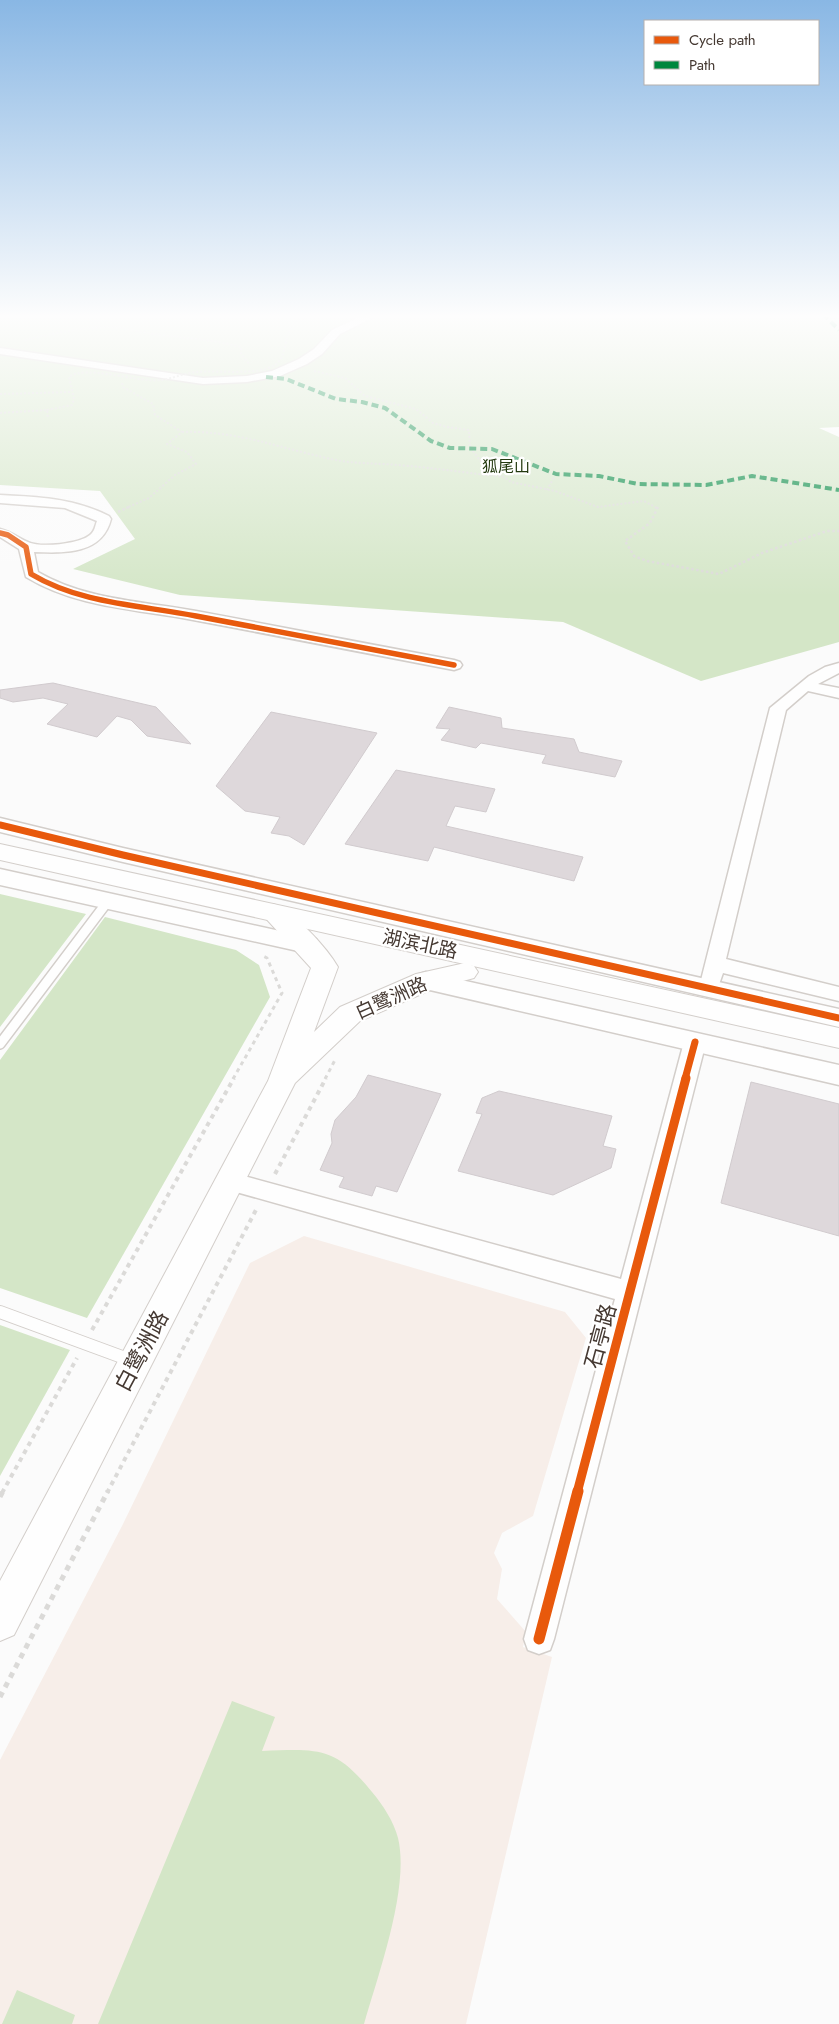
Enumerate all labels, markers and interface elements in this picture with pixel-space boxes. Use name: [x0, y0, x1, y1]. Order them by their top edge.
legend: [644, 20, 819, 85]
text: Cycle path: [689, 29, 756, 51]
text: Path: [689, 54, 715, 76]
park label: 狐尾山: [482, 455, 530, 478]
street label: 湖滨北路: [380, 923, 460, 965]
street label: 白鹭洲路: [351, 970, 431, 1026]
street label: 石亭路: [576, 1300, 624, 1372]
street label: 白鹭洲路: [106, 1305, 176, 1397]

